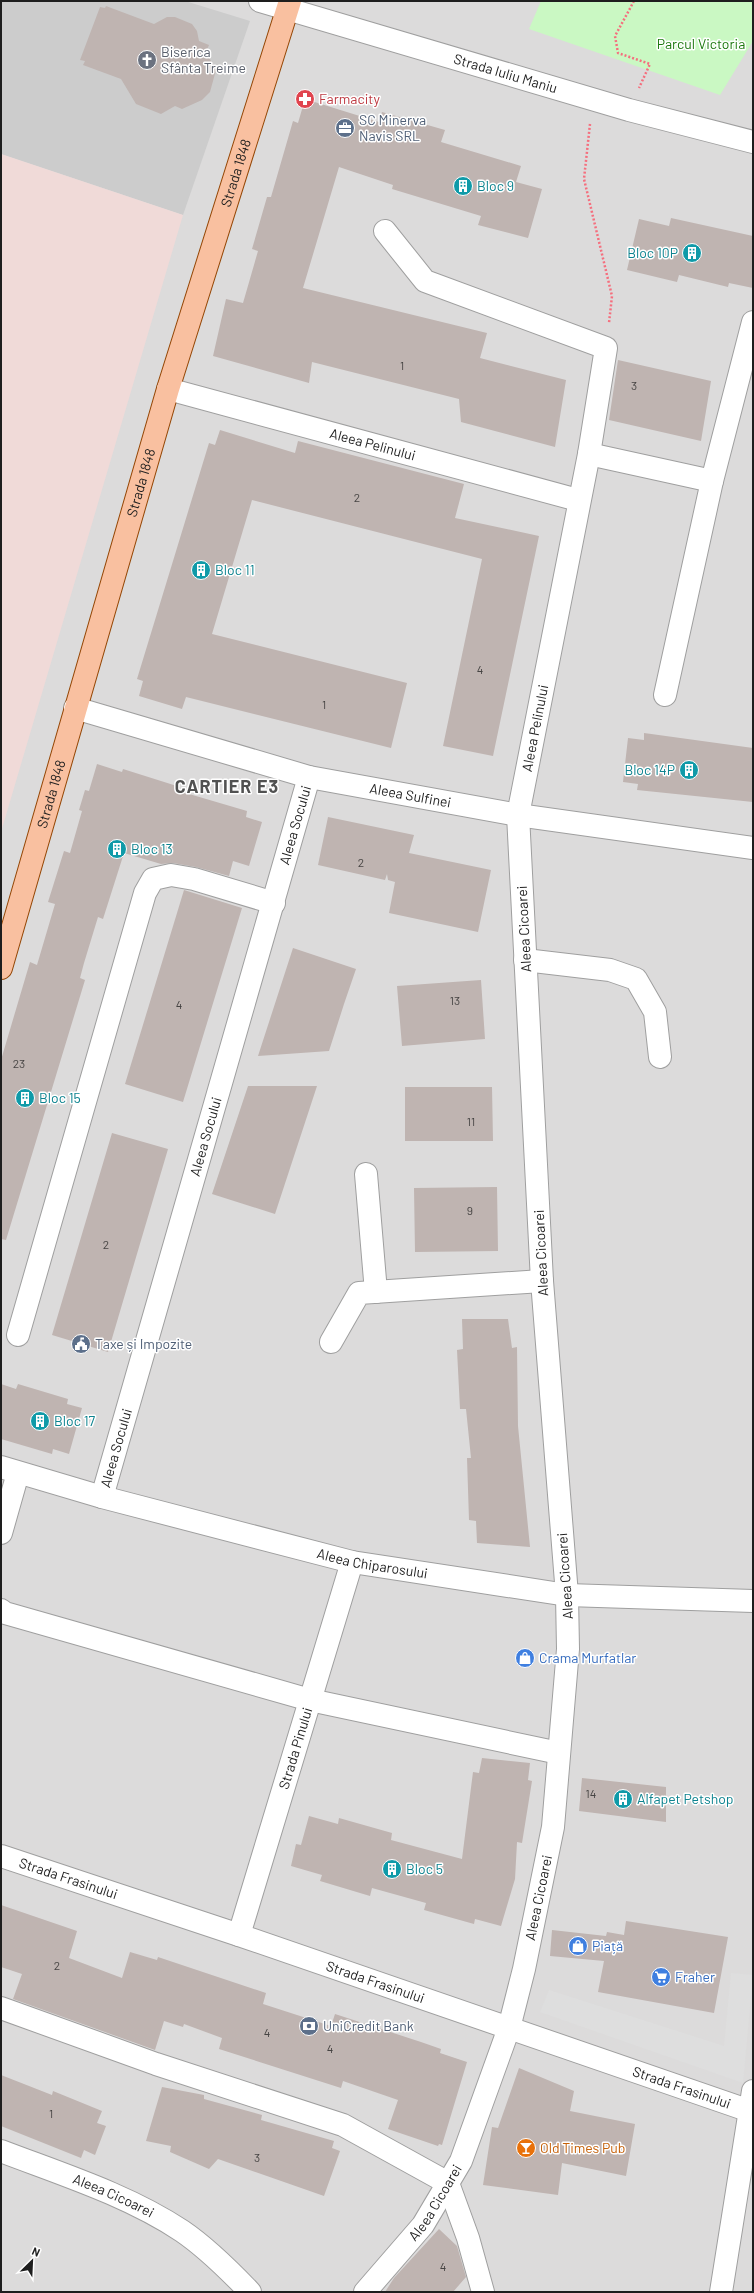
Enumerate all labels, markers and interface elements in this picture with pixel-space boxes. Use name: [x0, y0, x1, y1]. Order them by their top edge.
park label: Parcul Victoria: [657, 35, 745, 52]
place label: Biserica Sfânta Treime: [161, 43, 246, 76]
church icon: Biserica Sfânta Treime: [136, 49, 158, 71]
street label: Strada Iuliu Maniu: [452, 50, 559, 96]
pharmacy icon: Farmacity: [294, 88, 316, 110]
place label: Farmacity: [319, 90, 380, 107]
place label: SC Minerva Navis SRL: [359, 111, 426, 144]
office icon: SC Minerva Navis SRL: [334, 117, 356, 139]
street label: Strada 1848: [217, 137, 254, 209]
building icon: Bloc 9: [452, 175, 474, 197]
place label: Bloc 9: [477, 177, 514, 194]
building icon: Bloc 10P: [681, 242, 703, 264]
place label: Bloc 10P: [627, 244, 678, 261]
house number: 1: [400, 358, 404, 372]
house number: 3: [631, 378, 637, 392]
street label: Aleea Pelinului: [328, 424, 418, 464]
street label: Strada 1848: [123, 446, 158, 519]
house number: 2: [354, 490, 360, 504]
building icon: Bloc 11: [190, 559, 212, 581]
place label: Bloc 11: [215, 561, 255, 578]
house number: 4: [477, 662, 483, 676]
street label: Aleea Pelinului: [518, 683, 551, 773]
house number: 1: [322, 697, 326, 711]
street label: Strada 1848: [33, 758, 69, 830]
building icon: Bloc 14P: [678, 759, 700, 781]
place label: Bloc 14P: [624, 761, 675, 778]
district label: CARTIER E3: [175, 775, 279, 797]
street label: Aleea Sulfinei: [368, 779, 453, 811]
street label: Aleea Socului: [275, 784, 314, 867]
building icon: Bloc 13: [106, 838, 128, 860]
place label: Bloc 13: [131, 840, 173, 857]
house number: 2: [358, 855, 364, 869]
street label: Aleea Cicoarei: [513, 885, 534, 973]
house number: 13: [450, 993, 460, 1007]
house number: 4: [176, 997, 182, 1011]
house number: 23: [13, 1056, 25, 1070]
building icon: Bloc 15: [14, 1087, 36, 1109]
place label: Bloc 15: [39, 1089, 81, 1106]
street label: Aleea Socului: [186, 1095, 225, 1178]
house number: 11: [467, 1114, 475, 1128]
house number: 9: [467, 1203, 473, 1217]
street label: Aleea Cicoarei: [530, 1209, 551, 1297]
house number: 2: [103, 1237, 109, 1251]
public building icon: Taxe și Impozite: [70, 1333, 92, 1355]
place label: Taxe și Impozite: [95, 1335, 192, 1352]
street label: Aleea Socului: [96, 1406, 135, 1489]
building icon: Bloc 17: [29, 1410, 51, 1432]
place label: Bloc 17: [54, 1412, 96, 1429]
street label: Aleea Cicoarei: [553, 1532, 576, 1620]
street label: Aleea Chiparosului: [315, 1544, 429, 1582]
shop icon: Crama Murfatlar: [514, 1647, 536, 1669]
place label: Crama Murfatlar: [539, 1649, 636, 1666]
street label: Strada Pinului: [275, 1705, 315, 1791]
house number: 14: [586, 1786, 596, 1800]
building icon: Alfapet Petshop: [612, 1788, 634, 1810]
place label: Alfapet Petshop: [637, 1790, 734, 1807]
street label: Aleea Cicoarei: [521, 1853, 555, 1942]
street label: Strada Frasinului: [17, 1854, 120, 1902]
building icon: Bloc 5: [381, 1858, 403, 1880]
place label: Bloc 5: [406, 1860, 443, 1877]
shop icon: Piață: [567, 1935, 589, 1957]
place label: Piață: [592, 1937, 623, 1954]
street label: Strada Frasinului: [324, 1957, 427, 2006]
house number: 2: [54, 1958, 60, 1972]
supermarket icon: Fraher: [650, 1966, 672, 1988]
place label: Fraher: [675, 1968, 715, 1985]
bank icon: UniCredit Bank: [298, 2015, 320, 2037]
place label: UniCredit Bank: [323, 2017, 414, 2034]
house number: 4: [264, 2025, 270, 2039]
house number: 4: [327, 2041, 333, 2055]
street label: Strada Frasinului: [630, 2062, 733, 2112]
house number: 1: [49, 2106, 53, 2120]
bar icon: Old Times Pub: [515, 2137, 537, 2159]
place label: Old Times Pub: [540, 2139, 626, 2156]
house number: 3: [254, 2150, 260, 2164]
street label: Aleea Cicoarei: [404, 2161, 465, 2244]
street label: Aleea Cicoarei: [71, 2170, 157, 2221]
north arrow: [12, 2241, 52, 2281]
text: N: [30, 2244, 42, 2259]
house number: 4: [440, 2259, 446, 2273]

